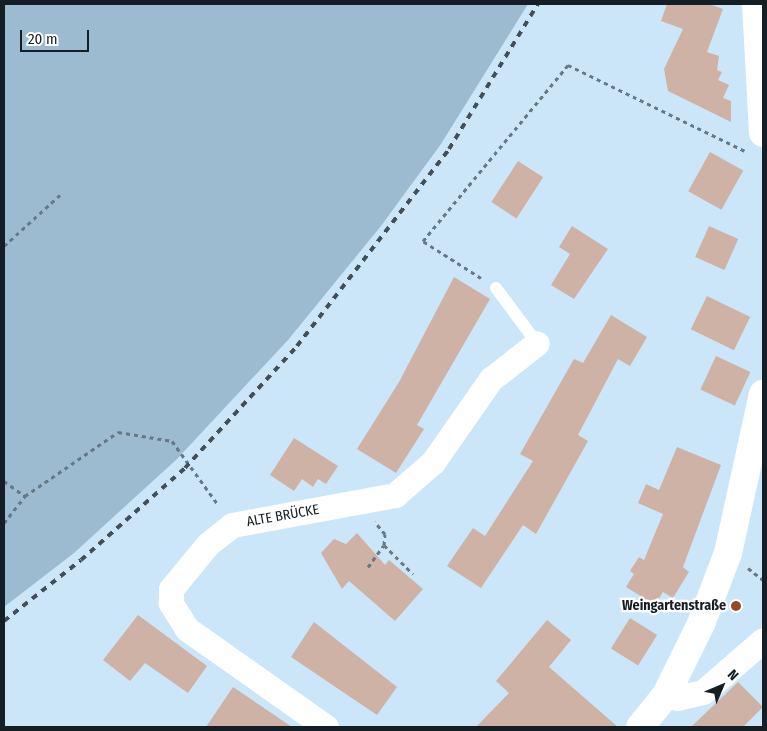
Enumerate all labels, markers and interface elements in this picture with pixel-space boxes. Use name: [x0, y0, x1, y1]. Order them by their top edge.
scale bar: [22, 20, 91, 52]
text: 20 m: [28, 30, 58, 48]
street label: ALTE BRÜCKE: [245, 501, 321, 531]
place label: Weingartenstraße: [622, 598, 726, 614]
marker: Weingartenstraße: [730, 600, 742, 612]
north arrow: [697, 661, 747, 711]
text: N: [724, 666, 742, 684]

